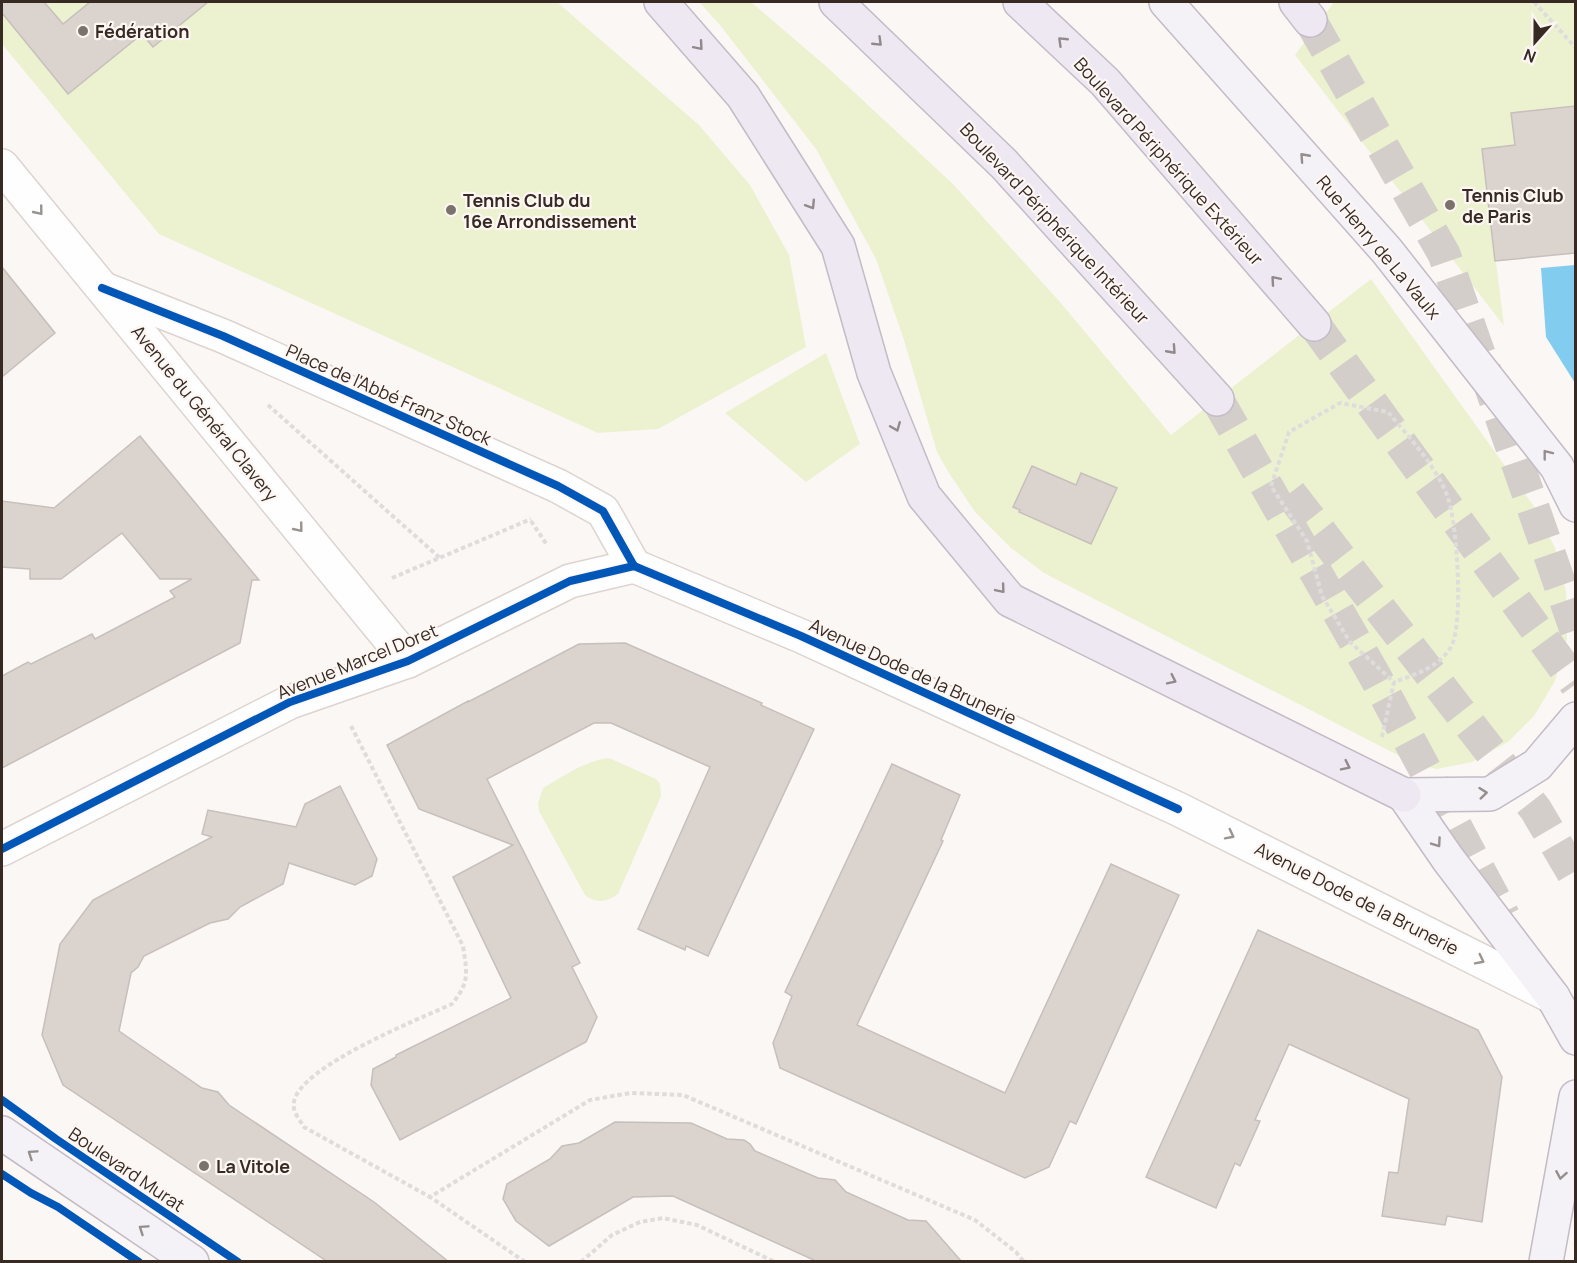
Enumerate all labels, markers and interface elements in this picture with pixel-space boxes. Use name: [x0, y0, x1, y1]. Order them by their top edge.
north arrow: [1505, 12, 1565, 72]
place label: Fédération: [95, 19, 189, 43]
marker: Fédération: [76, 24, 90, 38]
one-way arrow: [872, 35, 882, 46]
one-way arrow: [1058, 37, 1068, 48]
one-way arrow: [692, 39, 703, 50]
text: N: [1520, 44, 1539, 68]
street label: Boulevard Périphérique Extérieur: [1069, 52, 1269, 270]
street label: Boulevard Périphérique Intérieur: [955, 117, 1155, 329]
one-way arrow: [1300, 153, 1311, 164]
street label: Rue Henry de La Vaulx: [1312, 170, 1447, 324]
place label: Tennis Club de Paris: [1462, 183, 1564, 228]
place label: Tennis Club du 16e Arrondissement: [463, 188, 637, 233]
marker: Tennis Club de Paris: [1443, 198, 1457, 212]
one-way arrow: [804, 199, 816, 209]
marker: Tennis Club du 16e Arrondissement: [444, 203, 458, 217]
one-way arrow: [31, 204, 42, 215]
one-way arrow: [1272, 276, 1283, 287]
street label: Avenue du Général Clavery: [126, 320, 284, 506]
street label: Place de l'Abbé Franz Stock: [283, 338, 496, 451]
one-way arrow: [1165, 343, 1176, 354]
one-way arrow: [889, 420, 901, 431]
one-way arrow: [1543, 450, 1554, 461]
one-way arrow: [292, 521, 303, 532]
one-way arrow: [993, 582, 1004, 593]
street label: Avenue Dode de la Brunerie: [806, 612, 1020, 730]
street label: Avenue Marcel Doret: [273, 618, 441, 704]
one-way arrow: [1165, 673, 1176, 684]
one-way arrow: [1340, 759, 1351, 771]
one-way arrow: [1478, 787, 1488, 800]
one-way arrow: [1224, 828, 1235, 840]
street label: Avenue Dode de la Brunerie: [1251, 836, 1463, 960]
one-way arrow: [1430, 837, 1441, 848]
one-way arrow: [1473, 953, 1484, 964]
street label: Boulevard Murat: [64, 1121, 190, 1217]
one-way arrow: [28, 1149, 38, 1161]
place label: La Vitole: [216, 1154, 290, 1178]
marker: La Vitole: [197, 1159, 211, 1173]
one-way arrow: [1555, 1170, 1568, 1180]
one-way arrow: [139, 1225, 150, 1236]

